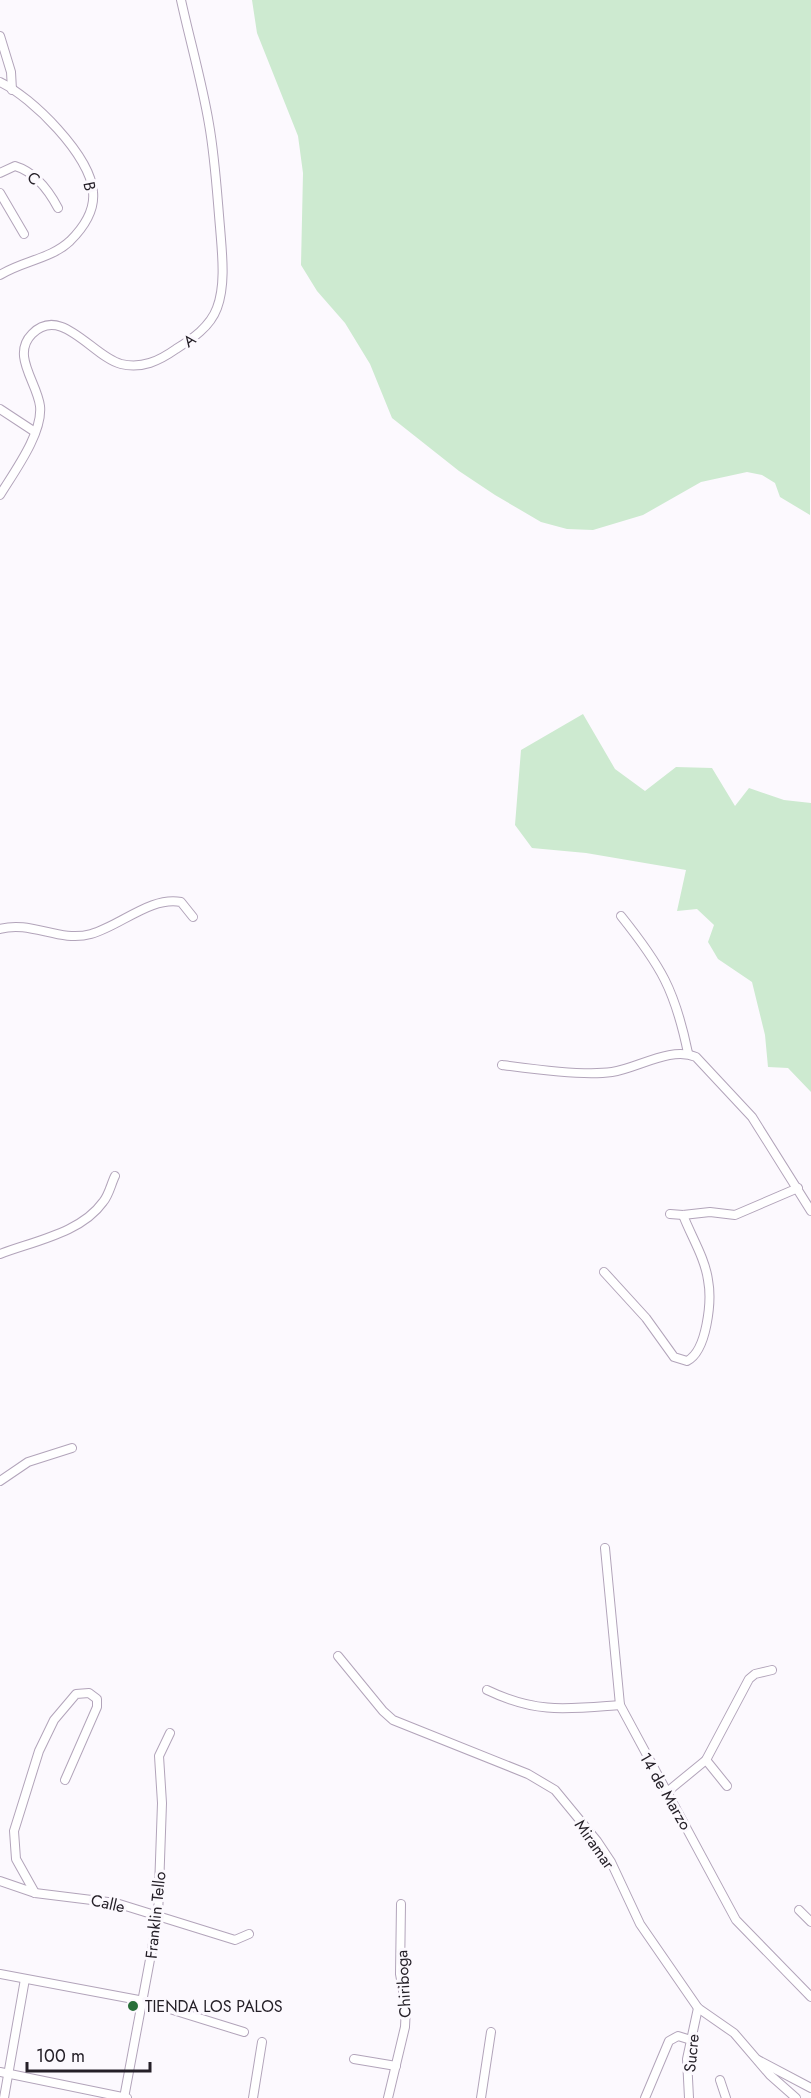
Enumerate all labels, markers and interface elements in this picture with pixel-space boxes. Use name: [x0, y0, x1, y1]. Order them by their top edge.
street label: C: [22, 166, 45, 191]
street label: B: [77, 179, 102, 193]
street label: A: [178, 328, 201, 353]
street label: 14 de Marzo: [634, 1748, 697, 1834]
street label: Miramar: [569, 1815, 620, 1874]
street label: Franklin Tello: [139, 1870, 172, 1960]
street label: Calle: [89, 1888, 127, 1919]
street label: Chiriboga: [390, 1949, 417, 2018]
place label: TIENDA LOS PALOS: [145, 1995, 283, 2018]
marker: TIENDA LOS PALOS: [126, 1999, 140, 2013]
street label: Sucre: [678, 2033, 705, 2073]
scale bar: [27, 2035, 150, 2073]
text: 100 m: [36, 2043, 85, 2069]

